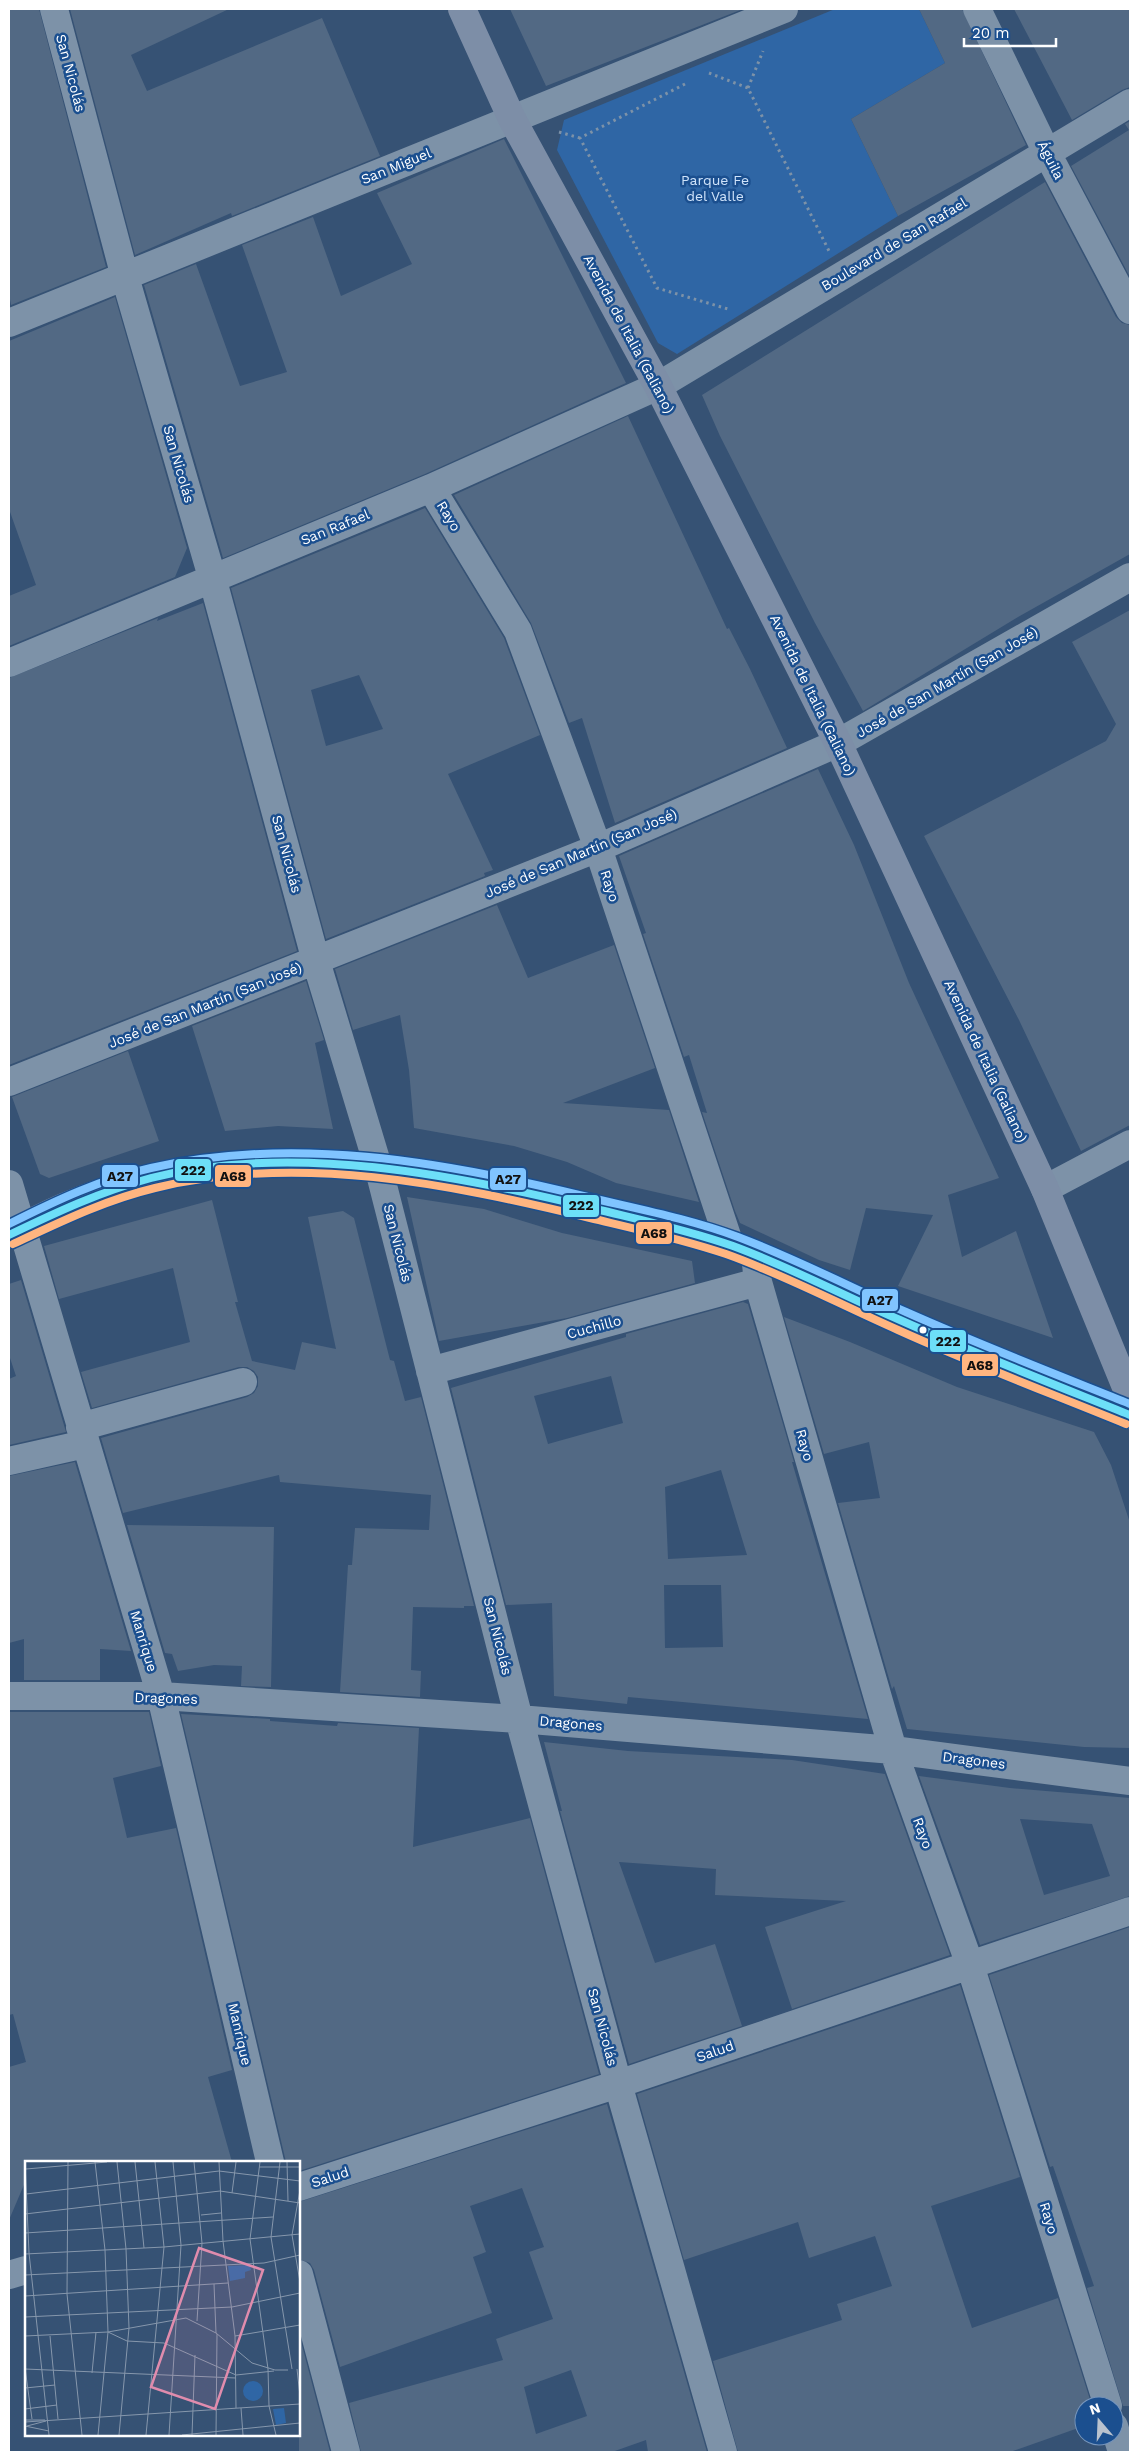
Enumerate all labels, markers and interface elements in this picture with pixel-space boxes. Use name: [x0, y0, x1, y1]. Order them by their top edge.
scale bar: [964, 15, 1056, 47]
text: 20 m: [972, 24, 1010, 42]
street label: San Nicolás: [53, 32, 89, 114]
street label: Águila: [1035, 138, 1068, 182]
street label: San Miguel: [359, 144, 434, 187]
park label: Parque Fe del Valle: [681, 172, 749, 204]
street label: Boulevard de San Rafael: [818, 194, 970, 294]
street label: Avenida de Italia (Galiano): [580, 252, 678, 416]
street label: San Nicolás: [160, 423, 198, 505]
street label: Rayo: [434, 498, 464, 534]
street label: San Rafael: [298, 506, 372, 548]
street label: Avenida de Italia (Galiano): [767, 612, 859, 778]
street label: José de San Martín (San José): [854, 623, 1041, 741]
street label: José de San Martín (San José): [483, 805, 679, 901]
street label: San Nicolás: [269, 813, 305, 895]
street label: Rayo: [597, 868, 623, 904]
street label: José de San Martín (San José): [106, 959, 304, 1051]
street label: Avenida de Italia (Galiano): [941, 977, 1031, 1145]
line badge: 222: [174, 1158, 212, 1182]
text: 222: [180, 1162, 206, 1178]
line badge: A27: [101, 1164, 139, 1188]
line badge: A68: [214, 1164, 252, 1188]
line badge: A27: [489, 1167, 527, 1191]
text: A27: [107, 1168, 134, 1184]
text: A68: [220, 1168, 247, 1184]
text: A27: [495, 1171, 522, 1187]
line badge: 222: [562, 1194, 600, 1218]
text: 222: [568, 1197, 594, 1213]
street label: San Nicolás: [381, 1202, 415, 1284]
line badge: A68: [635, 1221, 673, 1245]
text: A68: [641, 1225, 668, 1241]
line badge: A27: [861, 1288, 899, 1312]
text: A27: [867, 1292, 894, 1308]
street label: Cuchillo: [565, 1312, 623, 1342]
unlabelled marker: [918, 1325, 928, 1335]
line badge: 222: [929, 1329, 967, 1353]
text: 222: [935, 1333, 961, 1349]
line badge: A68: [961, 1353, 999, 1377]
text: A68: [967, 1357, 994, 1373]
street label: Rayo: [793, 1427, 817, 1463]
street label: San Nicolás: [481, 1595, 515, 1677]
street label: Manrique: [127, 1608, 161, 1674]
street label: Dragones: [134, 1689, 198, 1707]
street label: Dragones: [539, 1712, 603, 1734]
street label: Dragones: [942, 1748, 1006, 1772]
street label: Rayo: [910, 1815, 936, 1851]
street label: San Nicolás: [585, 1986, 621, 2068]
street label: Manrique: [225, 2001, 255, 2067]
street label: Salud: [694, 2037, 736, 2065]
inset map: [25, 2161, 300, 2436]
street label: Salud: [309, 2163, 351, 2191]
street label: Rayo: [1037, 2200, 1061, 2236]
north arrow: [1074, 2396, 1124, 2446]
text: N: [1087, 2399, 1102, 2418]

